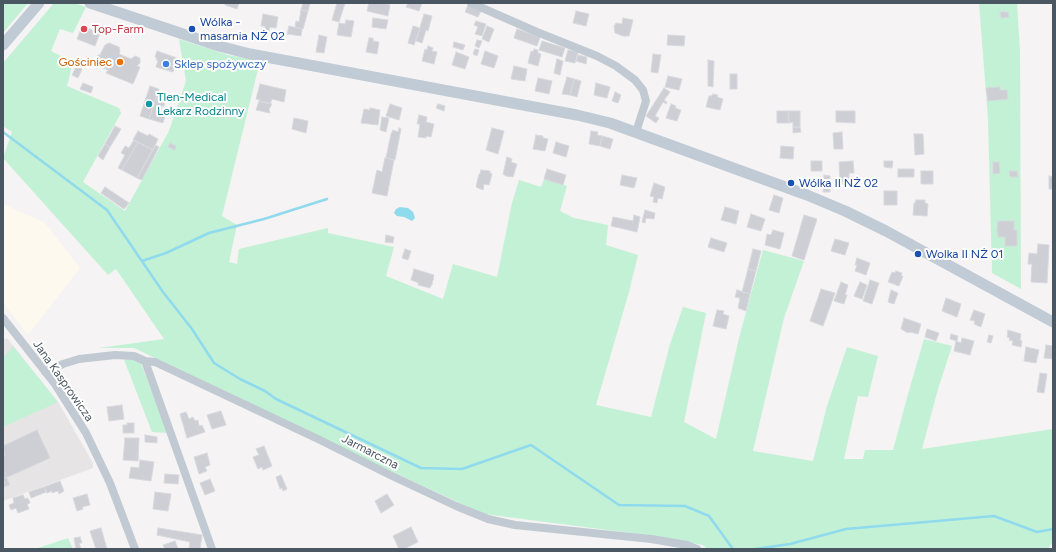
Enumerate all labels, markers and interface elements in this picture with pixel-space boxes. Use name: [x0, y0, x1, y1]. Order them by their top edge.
place label: Wólka - masarnia NŻ 02: [200, 15, 285, 43]
place label: Top-Farm: [92, 22, 144, 36]
marker: Top-Farm: [79, 24, 89, 34]
marker: Wólka - masarnia NŻ 02: [187, 24, 197, 34]
place label: Gościniec: [58, 55, 112, 69]
marker: Gościniec: [115, 57, 125, 67]
place label: Sklep spożywczy: [174, 57, 266, 71]
marker: Sklep spożywczy: [161, 59, 171, 69]
place label: Tlen-Medical Lekarz Rodzinny: [157, 90, 244, 118]
marker: Tlen-Medical Lekarz Rodzinny: [144, 99, 154, 109]
place label: Wólka II NŻ 02: [799, 176, 878, 190]
marker: Wólka II NŻ 02: [786, 178, 796, 188]
place label: Wolka II NŻ 01: [926, 247, 1003, 261]
marker: Wolka II NŻ 01: [913, 249, 923, 259]
street label: Jana Kasprowicza: [30, 338, 96, 424]
street label: Jarmarczna: [339, 432, 401, 472]

